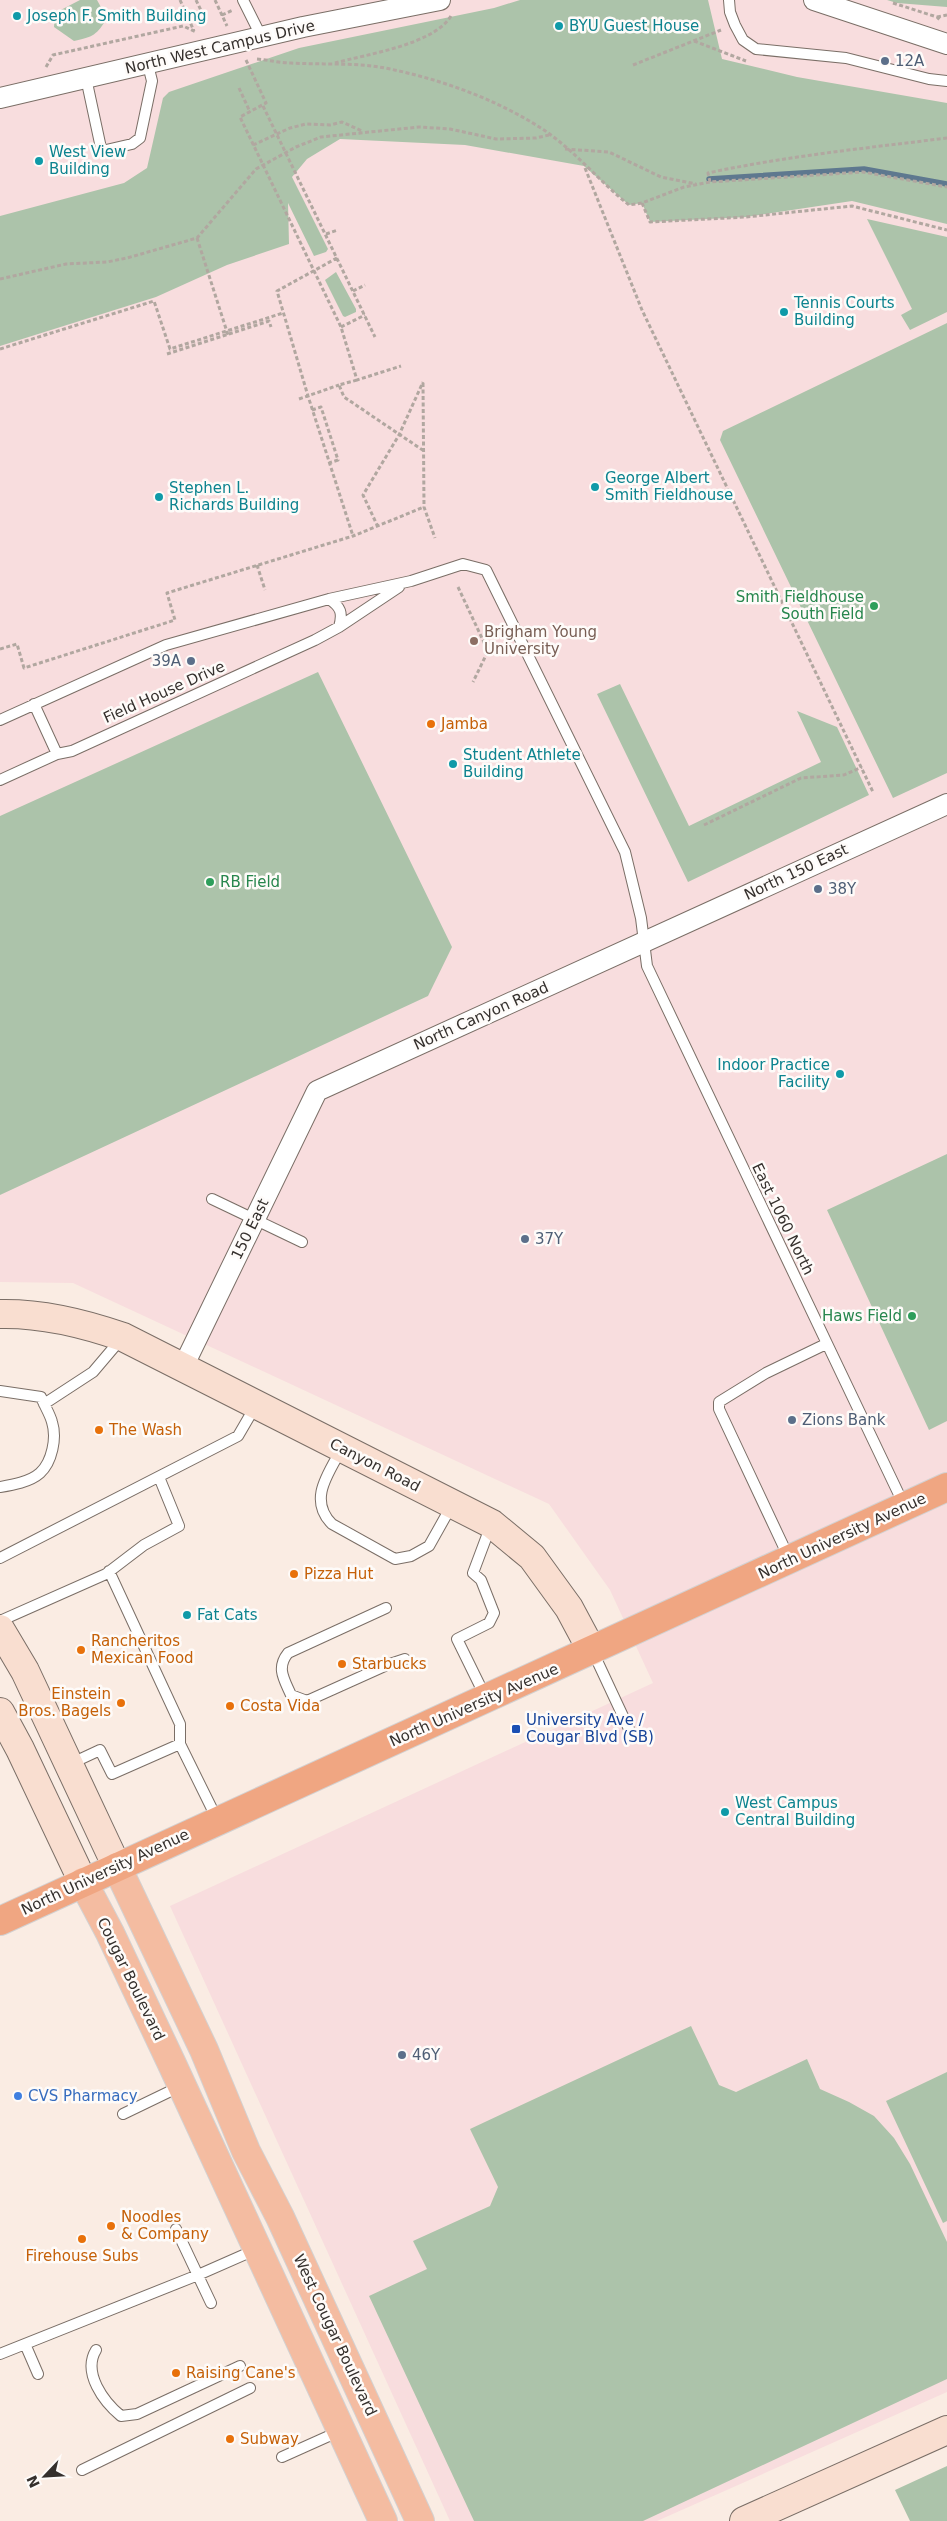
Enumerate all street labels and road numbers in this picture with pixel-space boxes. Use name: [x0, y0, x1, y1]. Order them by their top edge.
street label: North West Campus Drive: [123, 16, 317, 78]
street label: Field House Drive: [100, 657, 228, 727]
street label: North 150 East: [741, 840, 851, 904]
street label: North Canyon Road: [411, 978, 551, 1054]
street label: East 1060 North: [748, 1160, 818, 1278]
street label: 150 East: [227, 1195, 273, 1263]
street label: Canyon Road: [327, 1434, 423, 1496]
street label: North University Avenue: [755, 1489, 929, 1583]
street label: North University Avenue: [387, 1660, 561, 1750]
street label: North University Avenue: [18, 1825, 192, 1919]
street label: Cougar Boulevard: [93, 1915, 169, 2043]
street label: West Cougar Boulevard: [290, 2251, 380, 2419]

